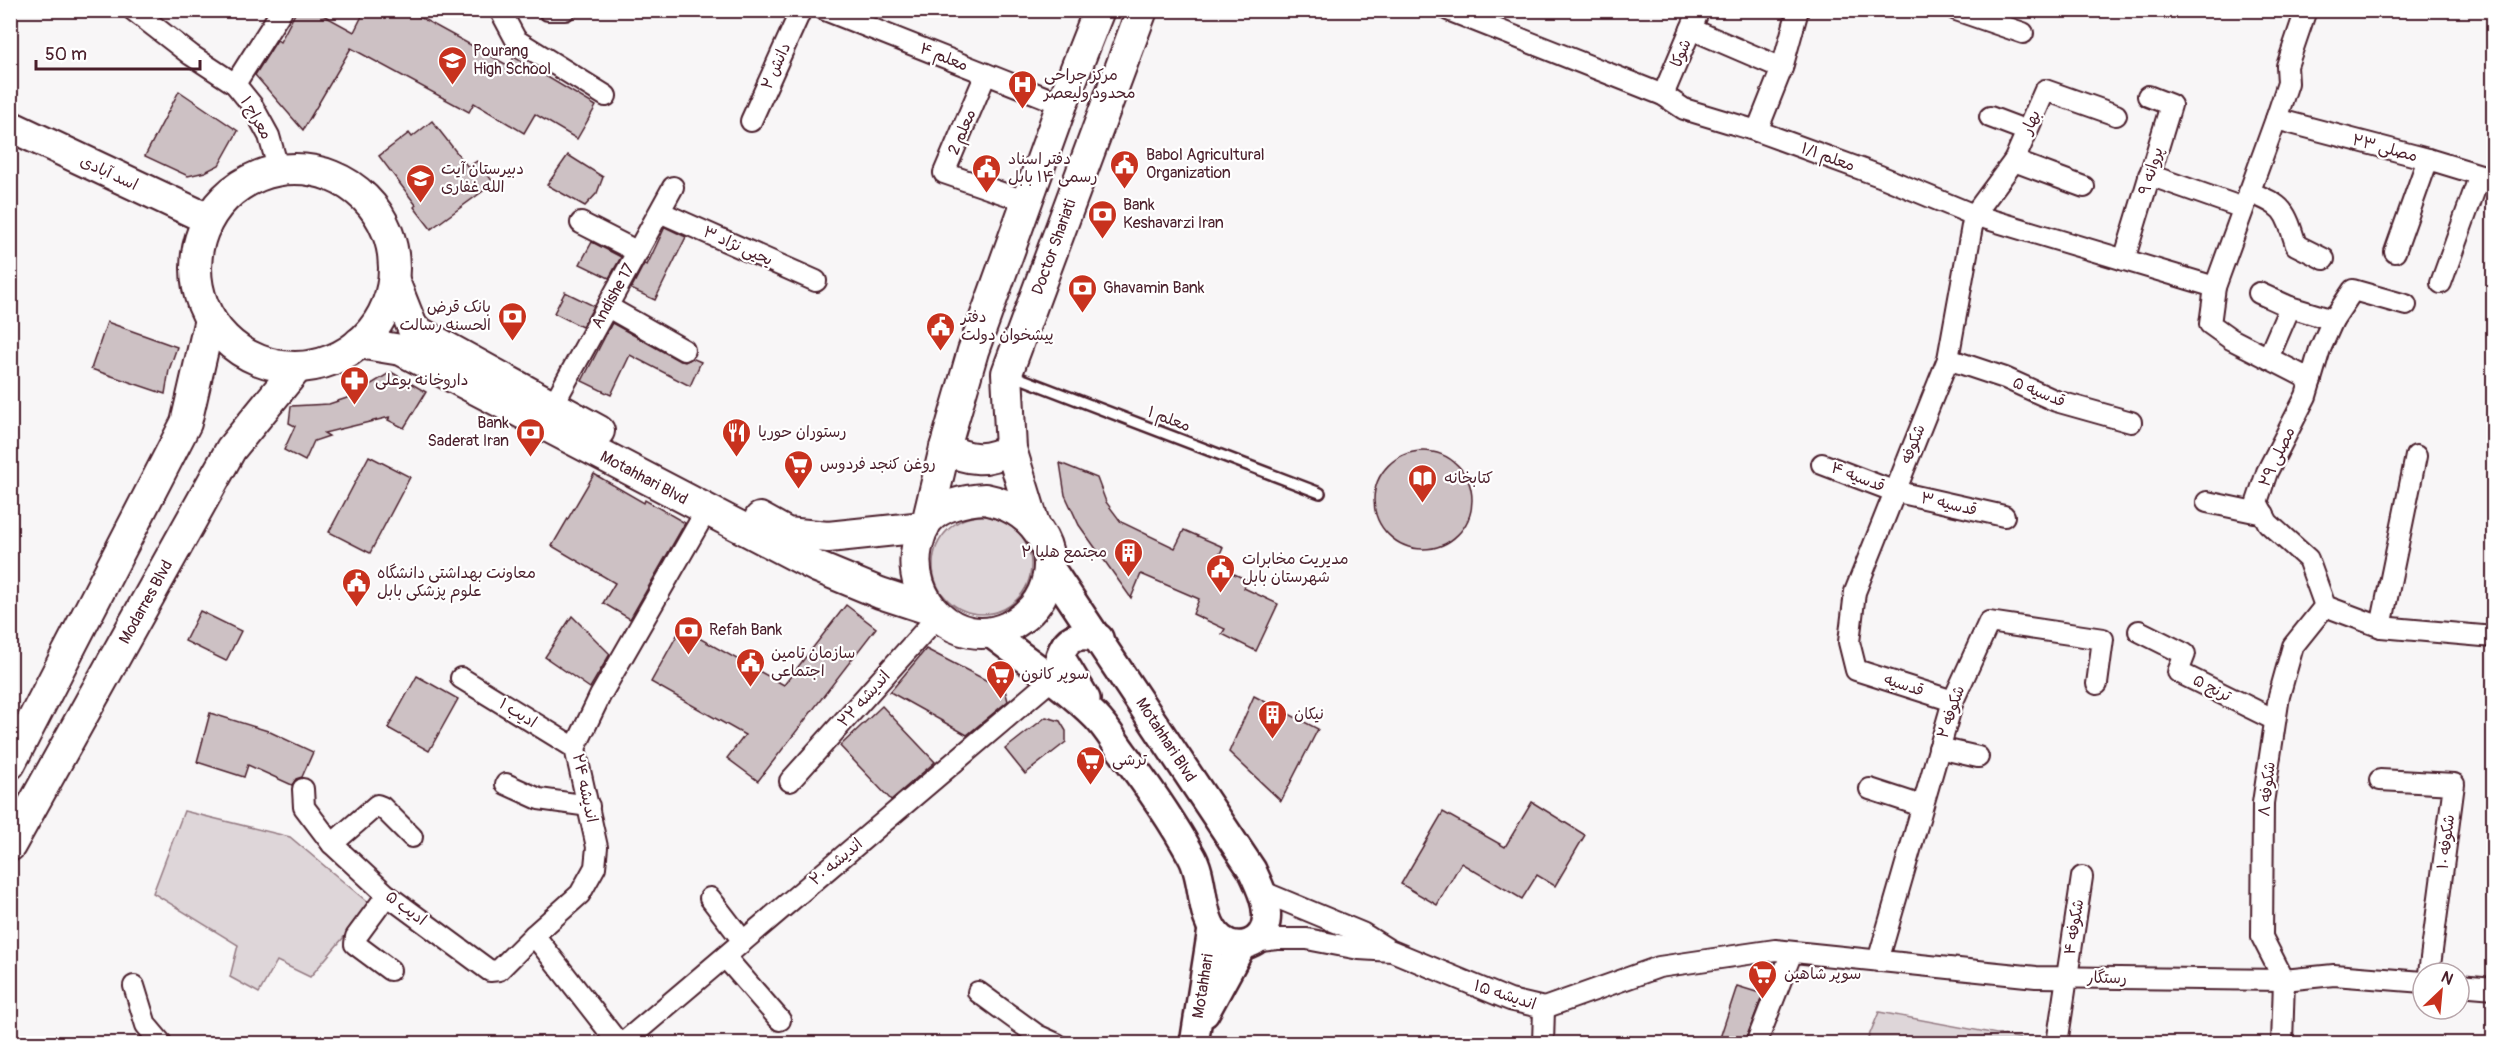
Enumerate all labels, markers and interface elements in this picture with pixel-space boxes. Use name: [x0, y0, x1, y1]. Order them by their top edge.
scale bar: [36, 33, 200, 71]
street label: شوکا: [1666, 36, 1696, 70]
street label: معلم ۴: [916, 38, 971, 78]
street label: دانش ۲: [757, 40, 795, 92]
place label: Pourang High School: [473, 41, 551, 79]
text: 50 m: [45, 43, 87, 66]
school or university icon: Pourang High School: [436, 44, 468, 86]
place label: مرکز جراحی محدود ولیعصر: [1042, 65, 1135, 103]
hospital icon: مرکز جراحی محدود ولیعصر: [1007, 68, 1039, 110]
street label: معراج ۱: [236, 93, 276, 143]
street label: معلم 2: [944, 106, 982, 159]
street label: بهار: [2016, 107, 2045, 139]
street label: مصلی ۲۳: [2350, 130, 2420, 166]
street label: معلم ۱/۱: [1798, 138, 1858, 178]
place label: Babol Agricultural Organization: [1146, 145, 1265, 183]
street label: پروانه ۹: [2134, 145, 2168, 197]
public building icon: Babol Agricultural Organization: [1109, 148, 1141, 190]
place label: دفتر اسناد رسمی ۱۴ بابل: [1008, 149, 1098, 187]
street label: اسد آبادی: [77, 151, 141, 195]
public building icon: دفتر اسناد رسمی ۱۴ بابل: [971, 152, 1003, 194]
place label: دبیرستان آیت الله غفاری: [441, 159, 524, 197]
school or university icon: دبیرستان آیت الله غفاری: [404, 162, 436, 204]
place label: Bank Keshavarzi Iran: [1123, 195, 1224, 233]
street label: Doctor Shariati: [1027, 196, 1081, 297]
bank icon: Bank Keshavarzi Iran: [1086, 198, 1118, 240]
street label: یحیی نژاد ۳: [700, 222, 776, 270]
street label: Andishe 17: [587, 260, 639, 332]
bank icon: Ghavamin Bank: [1066, 272, 1098, 314]
place label: Ghavamin Bank: [1103, 278, 1205, 298]
place label: بانک قرض الحسنه رسالت: [399, 297, 491, 335]
bank icon: بانک قرض الحسنه رسالت: [496, 300, 528, 342]
place label: دفتر پیشخوان دولت: [959, 307, 1054, 345]
public building icon: دفتر پیشخوان دولت: [924, 310, 956, 352]
pharmacy icon: داروخانه بوعلی: [338, 364, 370, 406]
place label: داروخانه بوعلی: [375, 370, 468, 390]
street label: قدسیه ۵: [2010, 372, 2068, 412]
street label: معلم ۱: [1144, 402, 1193, 438]
place label: Bank Saderat Iran: [428, 413, 509, 451]
bank icon: Bank Saderat Iran: [514, 416, 546, 458]
restaurant icon: رستوران حوریا: [721, 416, 753, 458]
street label: شکوفه: [1896, 421, 1930, 467]
place label: رستوران حوریا: [758, 422, 847, 442]
street label: مصلی ۲۹: [2254, 424, 2300, 490]
street label: Motahhari Blvd: [597, 447, 691, 509]
supermarket icon: روغن کنجد فردوس: [783, 448, 815, 490]
place label: روغن کنجد فردوس: [820, 454, 936, 474]
street label: قدسیه ۴: [1828, 458, 1888, 496]
library icon: کتابخانه: [1407, 462, 1439, 504]
place label: کتابخانه: [1444, 468, 1493, 488]
street label: قدسیه ۳: [1919, 488, 1979, 520]
building icon: مجتمع هلیا ۲: [1112, 536, 1144, 578]
place label: مجتمع هلیا ۲: [1021, 542, 1107, 563]
place label: مدیریت مخابرات شهرستان بابل: [1242, 549, 1349, 587]
public building icon: مدیریت مخابرات شهرستان بابل: [1205, 552, 1237, 594]
street label: Modarres Blvd: [115, 557, 177, 647]
place label: معاونت بهداشتی دانشگاه علوم پزشکی بابل: [377, 563, 536, 603]
public building icon: معاونت بهداشتی دانشگاه علوم پزشکی بابل: [340, 566, 372, 608]
bank icon: Refah Bank: [672, 614, 704, 656]
place label: Refah Bank: [709, 620, 782, 640]
place label: سازمان تامین اجتماعی: [771, 643, 855, 681]
public building icon: سازمان تامین اجتماعی: [734, 646, 766, 688]
supermarket icon: سوپر کانون: [984, 658, 1016, 700]
place label: سوپر کانون: [1021, 664, 1089, 684]
street label: اندیشه ۲۲: [833, 667, 895, 731]
street label: قدسیه: [1882, 669, 1926, 701]
street label: ترنج ۵: [2189, 670, 2235, 706]
street label: شکوفه ۲: [1933, 683, 1969, 741]
street label: ادیب ۱: [495, 694, 541, 732]
street label: Motahhari Blvd: [1131, 694, 1201, 786]
building icon: نیکان: [1257, 698, 1289, 740]
place label: نیکان: [1294, 704, 1324, 724]
supermarket icon: ترشی: [1075, 744, 1107, 786]
place label: ترشی: [1112, 750, 1147, 770]
street label: اندیشه ۲۴: [568, 752, 602, 824]
street label: شکوفه ۸: [2254, 760, 2280, 818]
street label: شکوفه ۱۰: [2433, 813, 2459, 871]
street label: اندیشه ۲۰: [805, 834, 867, 890]
street label: ادیب ۵: [382, 886, 430, 930]
street label: شکوفه ۴: [2060, 898, 2088, 956]
street label: Motahhari: [1188, 952, 1218, 1020]
supermarket icon: سوپر شاهین: [1747, 958, 1779, 1000]
north arrow: [2411, 961, 2471, 1021]
place label: سوپر شاهین: [1784, 964, 1861, 984]
text: N: [2438, 967, 2457, 990]
street label: رستگار: [2086, 968, 2127, 988]
street label: اندیشه ۱۵: [1471, 976, 1539, 1014]

